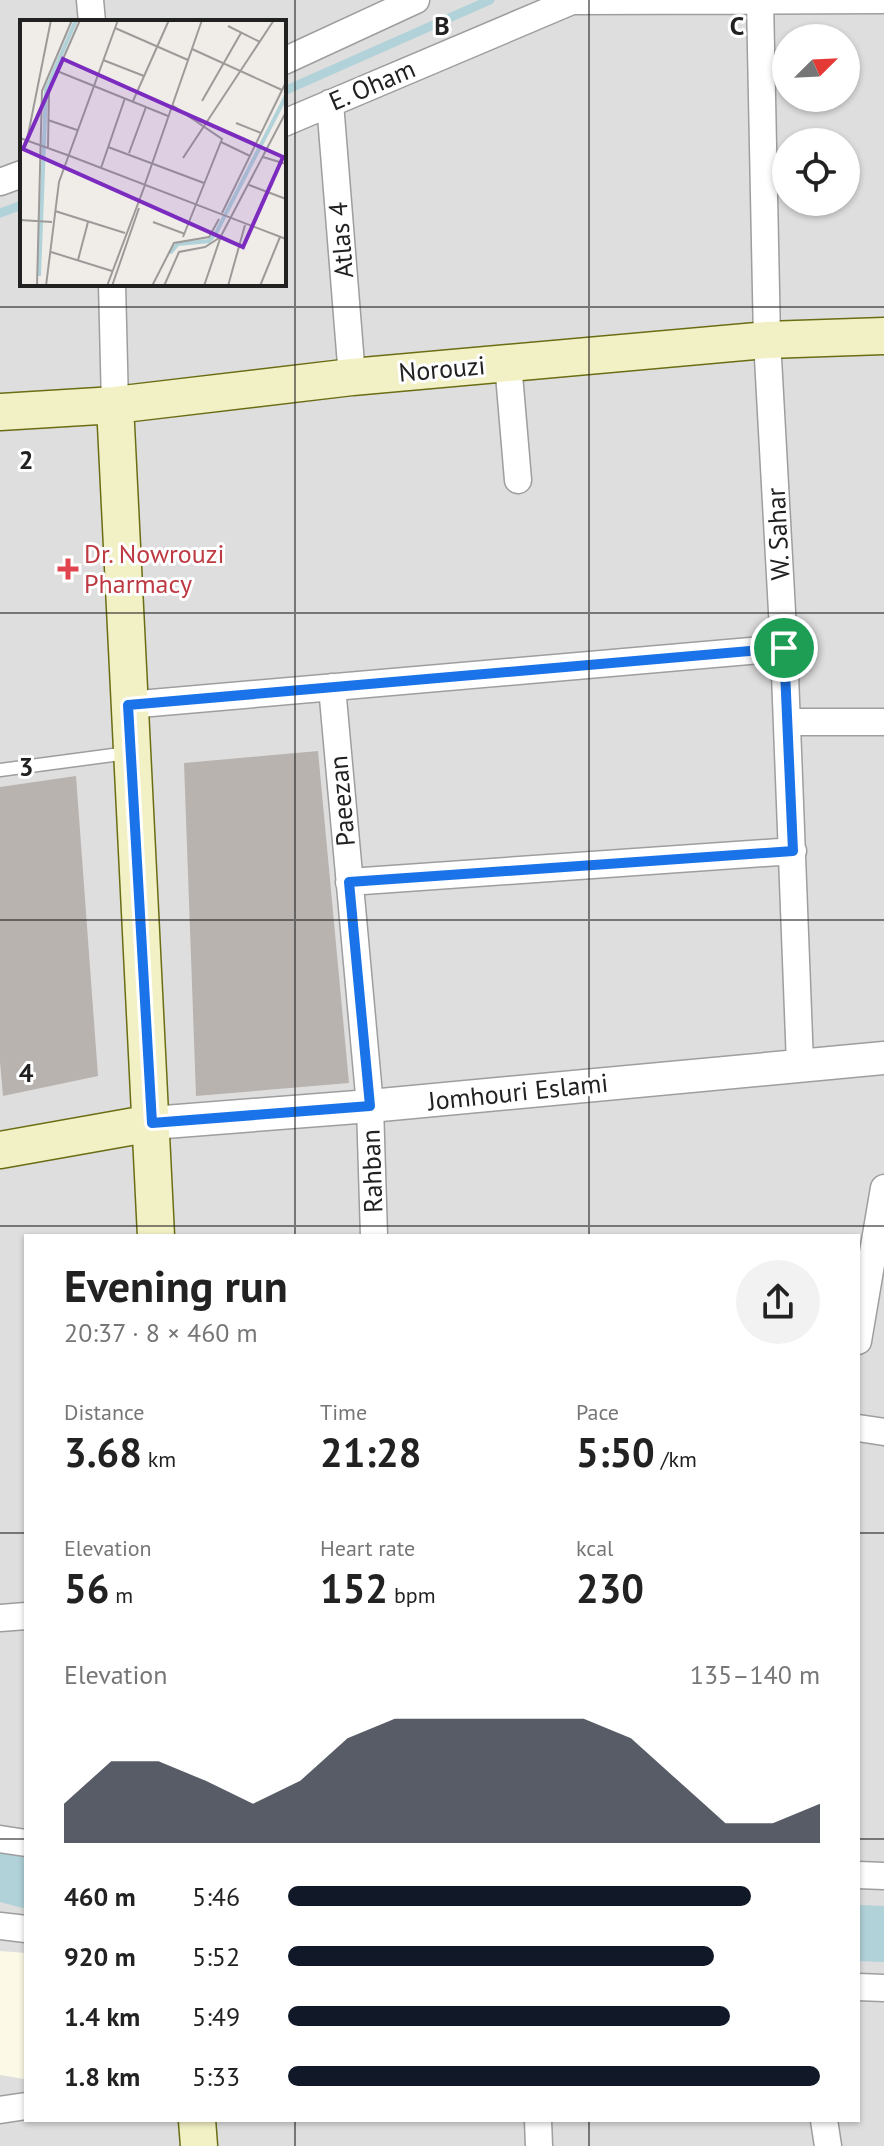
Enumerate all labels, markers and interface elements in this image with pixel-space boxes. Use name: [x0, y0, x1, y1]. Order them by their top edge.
text: B: [434, 9, 450, 42]
text: C: [730, 9, 744, 42]
inset map: [20, 20, 286, 286]
north arrow: [772, 24, 860, 112]
map controls: [772, 24, 860, 216]
street label: E. Oham: [324, 52, 420, 117]
button: locate: [772, 128, 860, 216]
street label: Atlas 4: [321, 201, 360, 279]
street label: Norouzi: [397, 348, 487, 389]
text: 2: [19, 443, 33, 476]
street label: W. Sahar: [759, 487, 796, 581]
place label: Dr. Nowrouzi Pharmacy: [84, 537, 224, 600]
marker: Dr. Nowrouzi Pharmacy: [59, 560, 77, 578]
pin: [750, 614, 818, 682]
icon: arrive: [762, 626, 806, 670]
text: 3: [19, 750, 33, 783]
street label: Paeezan: [321, 754, 362, 848]
text: 4: [19, 1056, 34, 1089]
street label: Jomhouri Eslami: [425, 1066, 610, 1117]
street label: Rahban: [354, 1129, 389, 1213]
text: Evening run: [64, 1257, 288, 1314]
button: share: [736, 1260, 820, 1344]
text: 20:37 · 8 × 460 m: [64, 1316, 258, 1349]
text: Distance: [64, 1398, 145, 1426]
text: Time: [320, 1398, 367, 1426]
text: Pace: [576, 1398, 619, 1426]
text: 3.68: [64, 1426, 142, 1478]
text: 21:28: [320, 1426, 421, 1478]
text: 5:50: [576, 1426, 655, 1478]
text: km: [142, 1445, 176, 1473]
text: /km: [655, 1445, 697, 1473]
text: Elevation: [64, 1534, 152, 1562]
text: Heart rate: [320, 1534, 415, 1562]
text: kcal: [576, 1534, 614, 1562]
text: 56: [64, 1562, 109, 1614]
text: 152: [320, 1562, 388, 1614]
text: 230: [576, 1562, 644, 1614]
text: m: [109, 1581, 133, 1609]
text: bpm: [388, 1581, 436, 1609]
text: Elevation: [64, 1658, 168, 1691]
text: 135–140 m: [690, 1658, 820, 1691]
text: 460 m: [64, 1880, 136, 1913]
text: 5:46: [192, 1880, 240, 1913]
text: 920 m: [64, 1940, 136, 1973]
text: 5:52: [192, 1940, 240, 1973]
text: 1.4 km: [64, 2000, 140, 2033]
text: 5:49: [192, 2000, 240, 2033]
text: 1.8 km: [64, 2060, 140, 2093]
text: 5:33: [192, 2060, 240, 2093]

